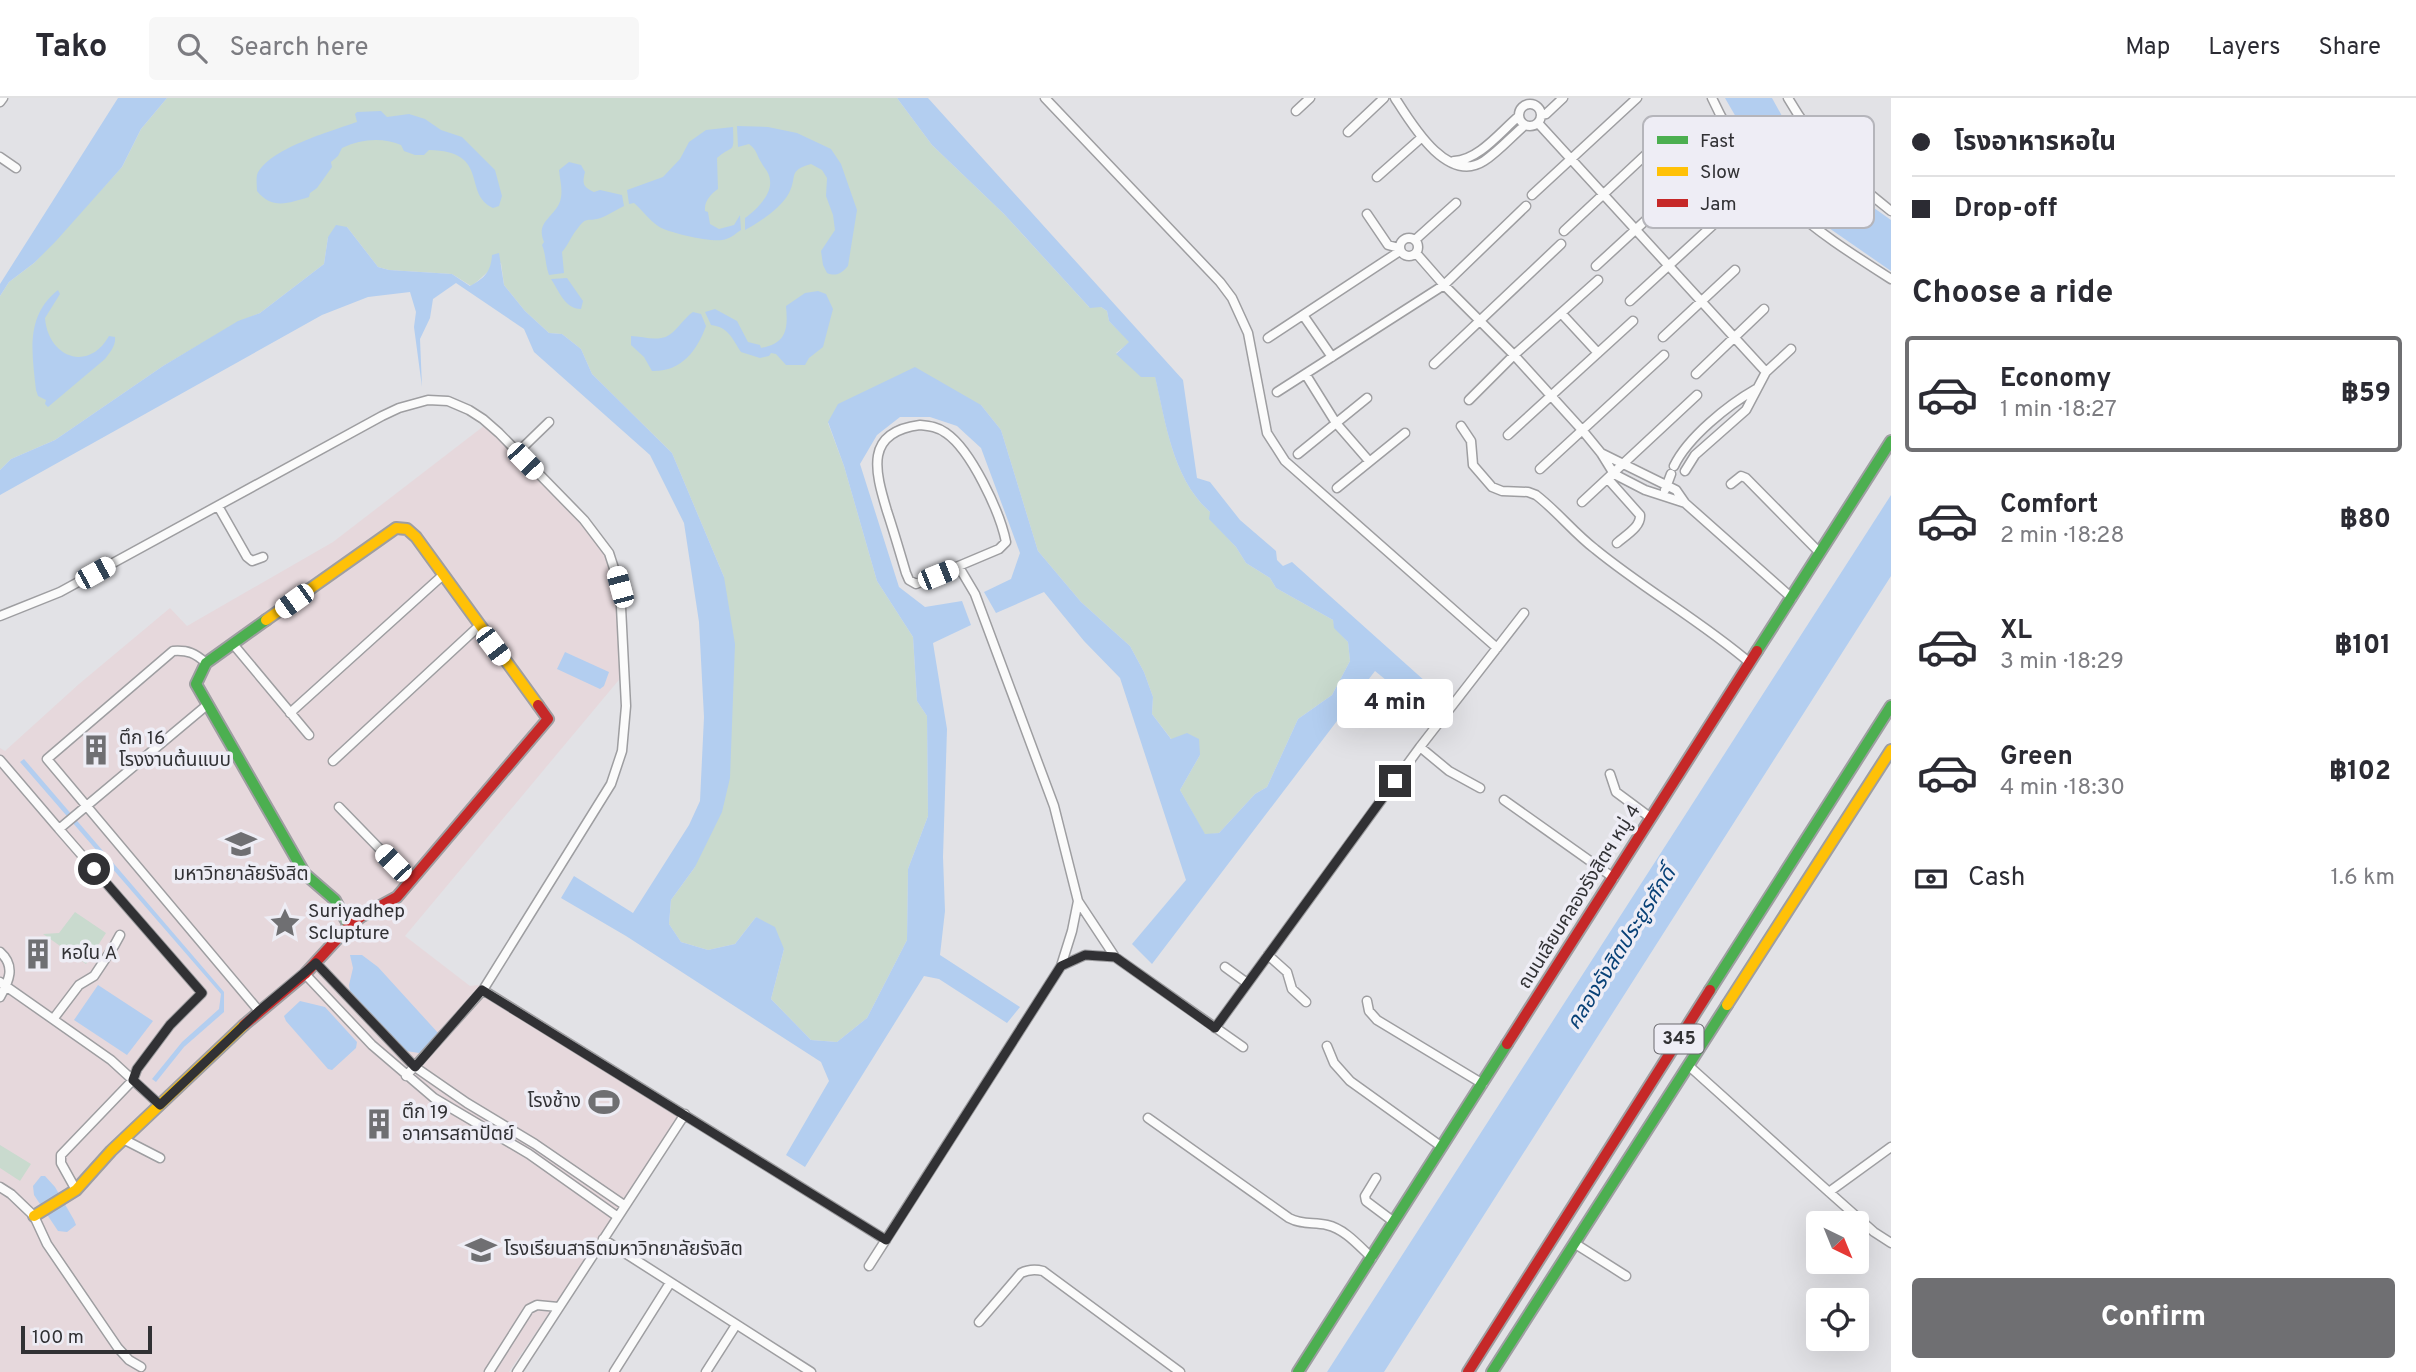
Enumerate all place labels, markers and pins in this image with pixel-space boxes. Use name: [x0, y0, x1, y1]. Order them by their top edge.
place label: ตึก 16 โรงงานต้นแบบ: [119, 727, 231, 773]
building icon: ตึก 16 โรงงานต้นแบบ: [79, 733, 113, 767]
school or university icon: มหาวิทยาลัยรังสิต: [224, 827, 258, 861]
place label: มหาวิทยาลัยรังสิต: [173, 863, 309, 887]
place label: Suriyadhep Sclupture: [308, 900, 405, 946]
place icon: Suriyadhep Sclupture: [268, 906, 302, 940]
building icon: หอใน A: [21, 937, 55, 971]
place label: หอใน A: [61, 942, 117, 966]
sports icon: โรงช้าง: [587, 1085, 621, 1119]
place label: โรงช้าง: [527, 1089, 581, 1114]
place label: ตึก 19 อาคารสถาปัตย์: [402, 1101, 514, 1147]
building icon: ตึก 19 อาคารสถาปัตย์: [362, 1107, 396, 1141]
school or university icon: โรงเรียนสาธิตมหาวิทยาลัยรังสิต: [464, 1233, 498, 1267]
place label: โรงเรียนสาธิตมหาวิทยาลัยรังสิต: [504, 1238, 743, 1262]

